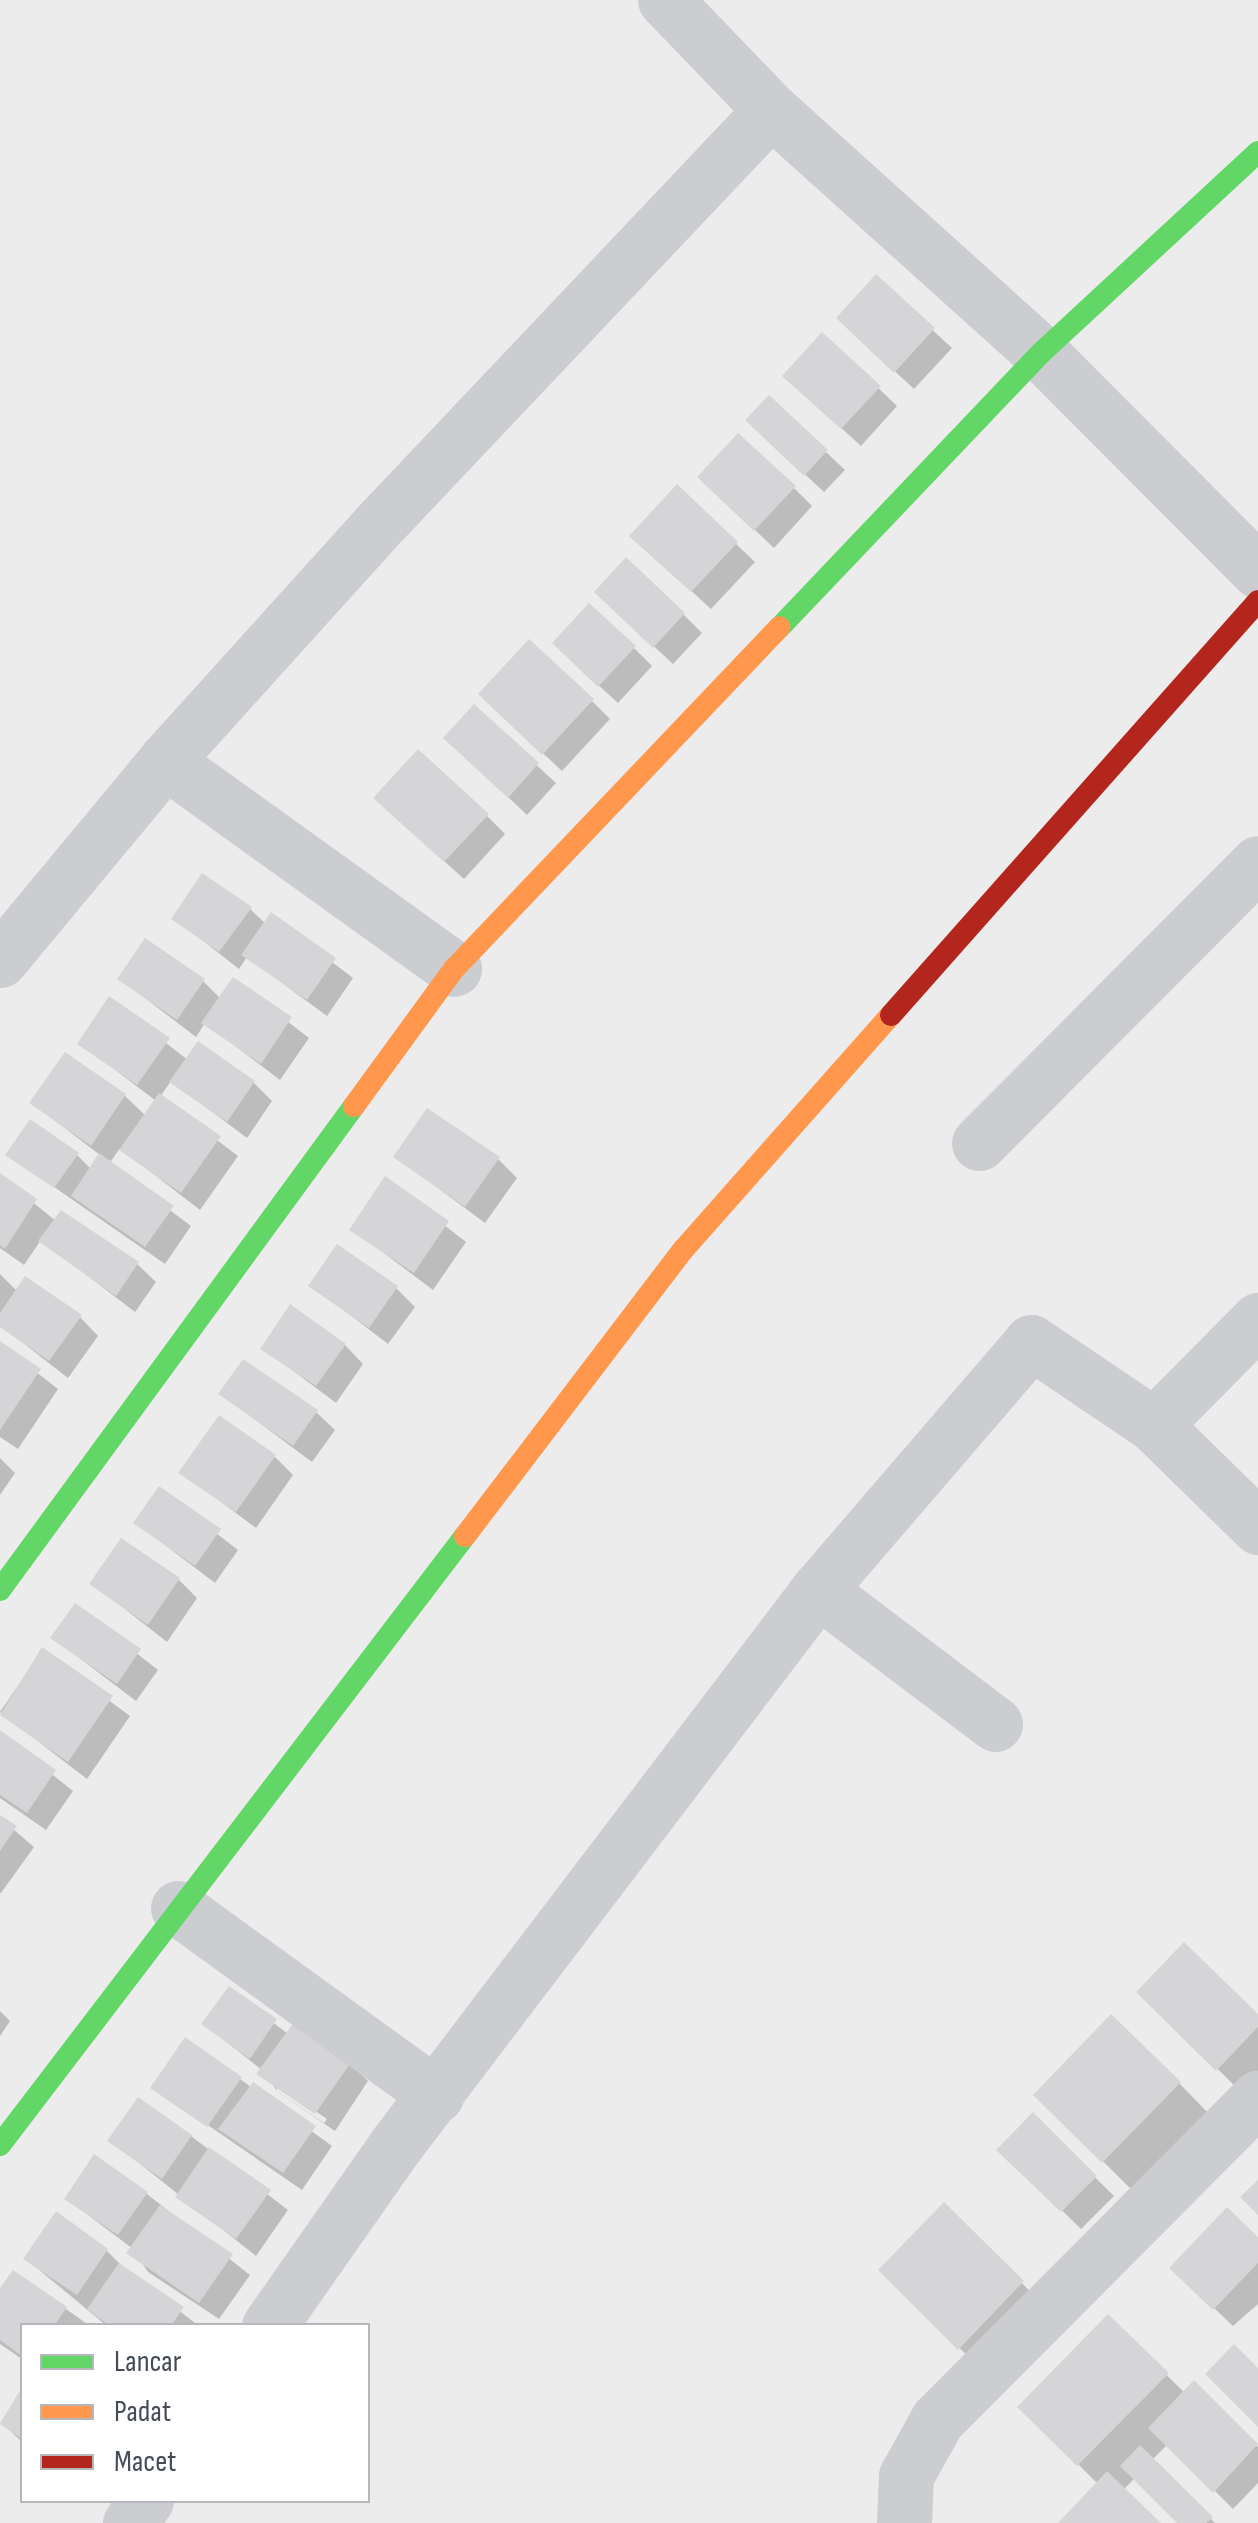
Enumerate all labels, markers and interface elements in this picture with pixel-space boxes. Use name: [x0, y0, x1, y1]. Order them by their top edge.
legend: [20, 2323, 370, 2503]
text: Lancar: [114, 2344, 181, 2380]
text: Padat: [114, 2394, 171, 2430]
text: Macet: [114, 2444, 176, 2480]

